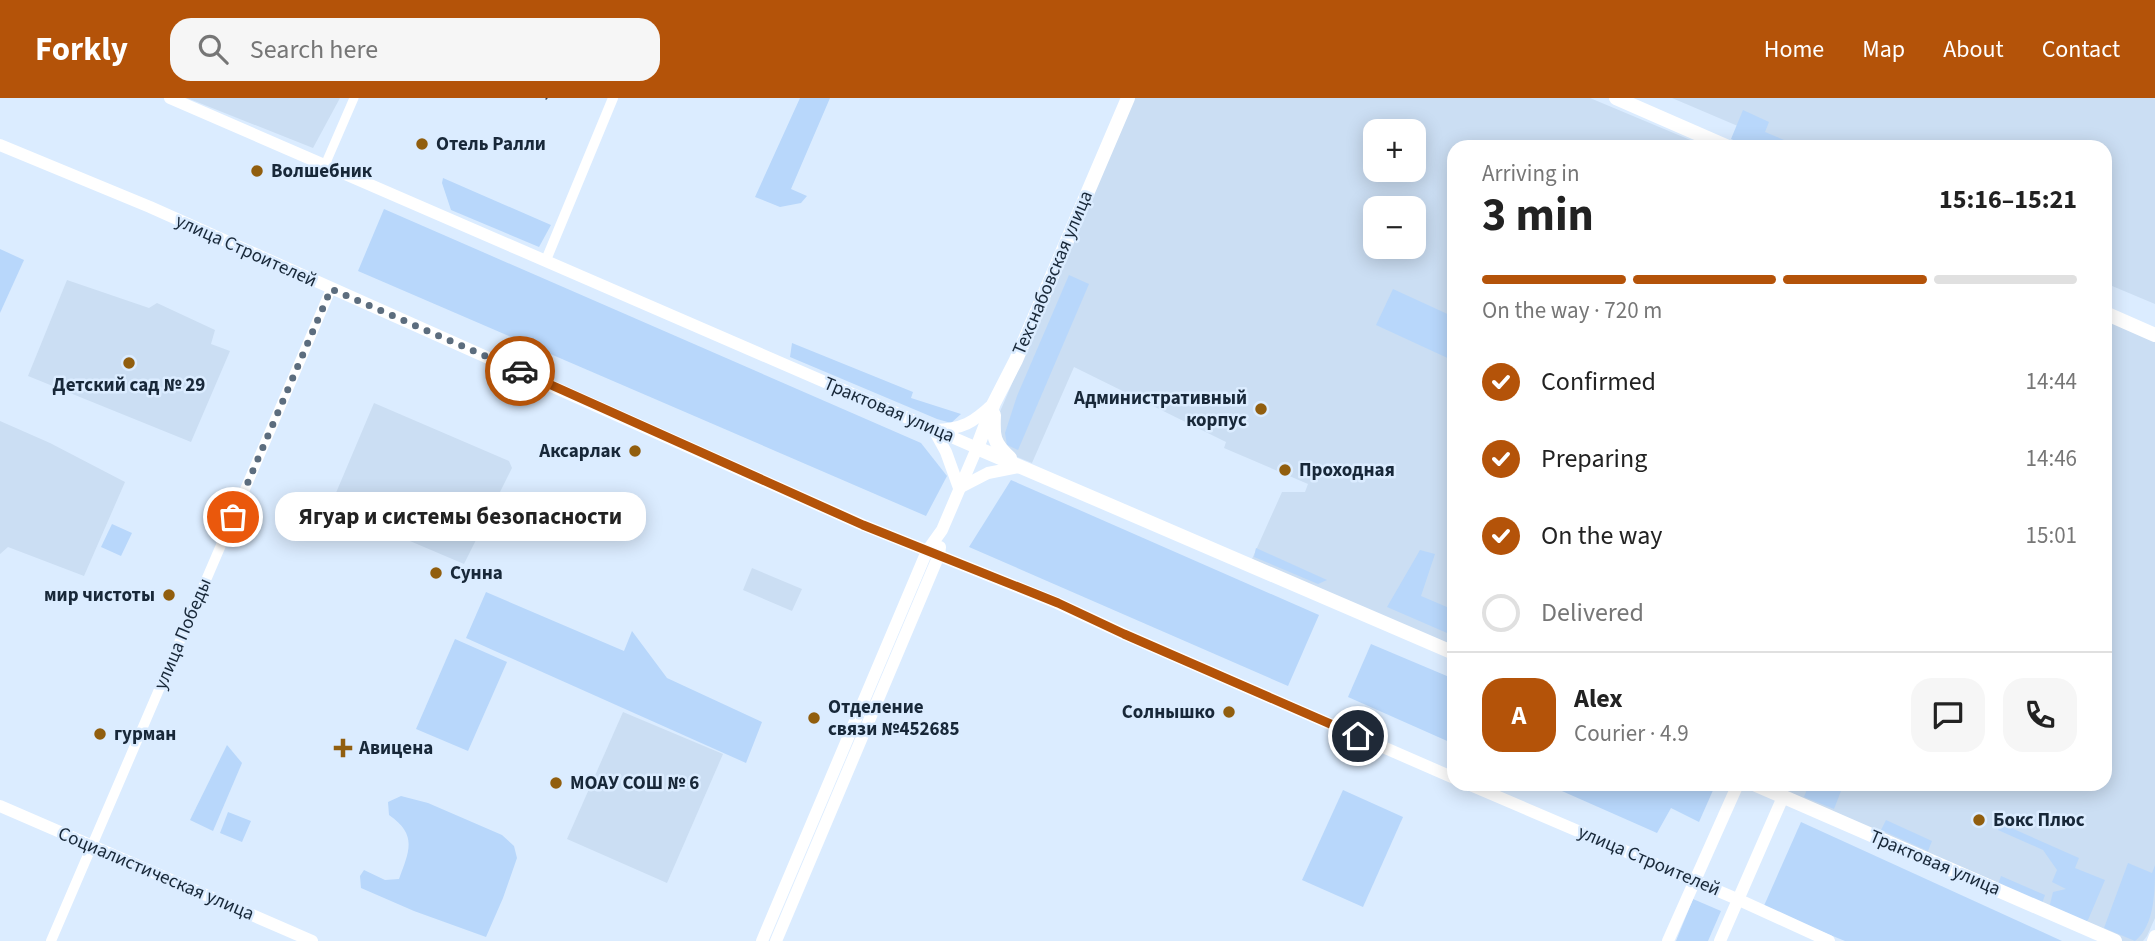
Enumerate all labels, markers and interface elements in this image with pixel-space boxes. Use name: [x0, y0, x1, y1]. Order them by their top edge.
search box: [170, 18, 660, 81]
text: Forkly: [35, 26, 128, 73]
icon: search: [194, 30, 232, 68]
text: Search here: [250, 31, 378, 68]
text: Home: [1764, 32, 1824, 67]
text: Map: [1862, 32, 1905, 67]
text: About: [1943, 32, 2004, 67]
text: Contact: [2042, 32, 2120, 67]
map controls: [1363, 119, 1426, 259]
button: +: [1363, 119, 1426, 182]
place label: Отель Ралли: [436, 131, 546, 158]
marker: Отель Ралли: [414, 136, 430, 152]
text: Arriving in: [1482, 157, 1580, 190]
place label: Волшебник: [271, 158, 373, 185]
marker: Волшебник: [249, 163, 265, 179]
text: 15:16–15:21: [1939, 181, 2077, 218]
text: 3 min: [1482, 183, 1594, 248]
street label: Техснабовская улица: [1006, 187, 1100, 359]
button: −: [1363, 196, 1426, 259]
street label: улица Строителей: [171, 208, 321, 294]
text: On the way · 720 m: [1482, 294, 1662, 327]
courier: [485, 336, 555, 406]
icon: car: [501, 352, 539, 390]
marker: Детский сад № 29: [121, 355, 137, 371]
icon: check: [1482, 363, 1520, 401]
text: Confirmed: [1541, 363, 1656, 400]
text: 14:44: [2026, 365, 2077, 398]
street label: Трактовая улица: [819, 370, 959, 450]
place label: Детский сад № 29: [53, 372, 205, 399]
place label: Административный корпус: [1073, 385, 1247, 434]
marker: Административный корпус: [1253, 401, 1269, 417]
place label: Аксарлак: [538, 438, 622, 465]
icon: check: [1482, 440, 1520, 478]
text: Preparing: [1541, 440, 1647, 477]
text: 14:46: [2026, 442, 2077, 475]
marker: Аксарлак: [627, 443, 643, 459]
place label: Проходная: [1299, 457, 1395, 484]
marker: Проходная: [1277, 462, 1293, 478]
pin: [203, 487, 263, 547]
callout: Ягуар и системы безопасности: [275, 492, 646, 542]
icon: bag: [214, 498, 252, 536]
text: Ягуар и системы безопасности: [299, 500, 622, 533]
icon: check: [1482, 517, 1520, 555]
text: On the way: [1541, 517, 1662, 554]
text: 15:01: [2026, 519, 2077, 552]
place label: Сунна: [450, 560, 503, 587]
marker: Сунна: [428, 565, 444, 581]
street label: улица Победы: [147, 574, 219, 694]
place label: мир чистоты: [44, 582, 155, 609]
marker: мир чистоты: [161, 587, 177, 603]
text: Delivered: [1541, 594, 1644, 631]
button: chat: [1911, 678, 1985, 752]
button: phone: [2003, 678, 2077, 752]
text: Alex: [1574, 680, 1623, 717]
place label: Отделение связи №452685: [828, 694, 960, 743]
text: A: [1512, 697, 1526, 734]
place label: Солнышко: [1122, 699, 1215, 726]
marker: Солнышко: [1221, 704, 1237, 720]
pin: [1328, 706, 1388, 766]
marker: Отделение связи №452685: [806, 710, 822, 726]
icon: home: [1339, 717, 1377, 755]
text: Courier · 4.9: [1574, 717, 1689, 750]
place label: гурман: [114, 721, 176, 748]
marker: гурман: [92, 726, 108, 742]
place label: Авицена: [358, 735, 433, 762]
marker: Авицена: [333, 738, 353, 758]
place label: МОАУ СОШ № 6: [570, 770, 699, 797]
marker: МОАУ СОШ № 6: [548, 775, 564, 791]
place label: Бокс Плюс: [1993, 807, 2085, 834]
marker: Бокс Плюс: [1971, 812, 1987, 828]
street label: улица Строителей: [1574, 819, 1724, 903]
street label: Социалистическая улица: [54, 820, 258, 928]
street label: Трактовая улица: [1865, 823, 2005, 903]

